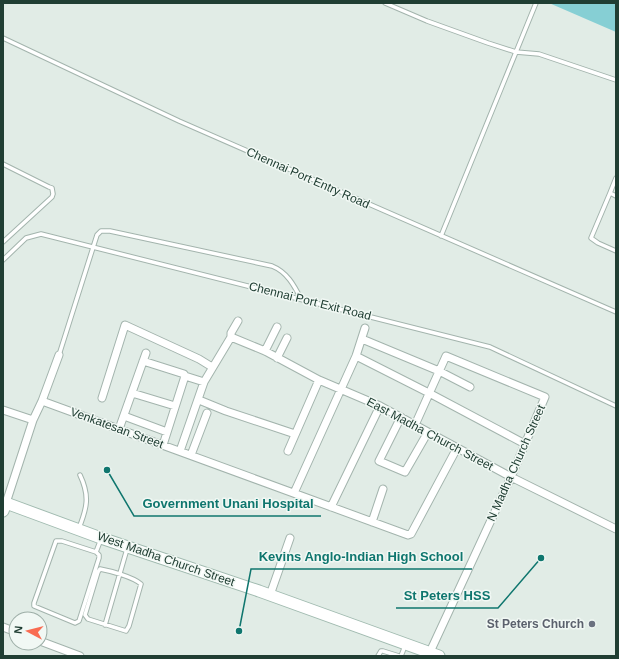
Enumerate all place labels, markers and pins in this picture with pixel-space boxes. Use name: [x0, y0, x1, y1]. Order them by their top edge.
callout: Government Unani Hospital: [134, 491, 321, 516]
callout: Kevins Anglo-Indian High School: [251, 544, 472, 569]
callout: St Peters HSS: [396, 583, 498, 608]
place label: St Peters Church: [487, 617, 584, 631]
marker: St Peters Church: [587, 619, 597, 629]

